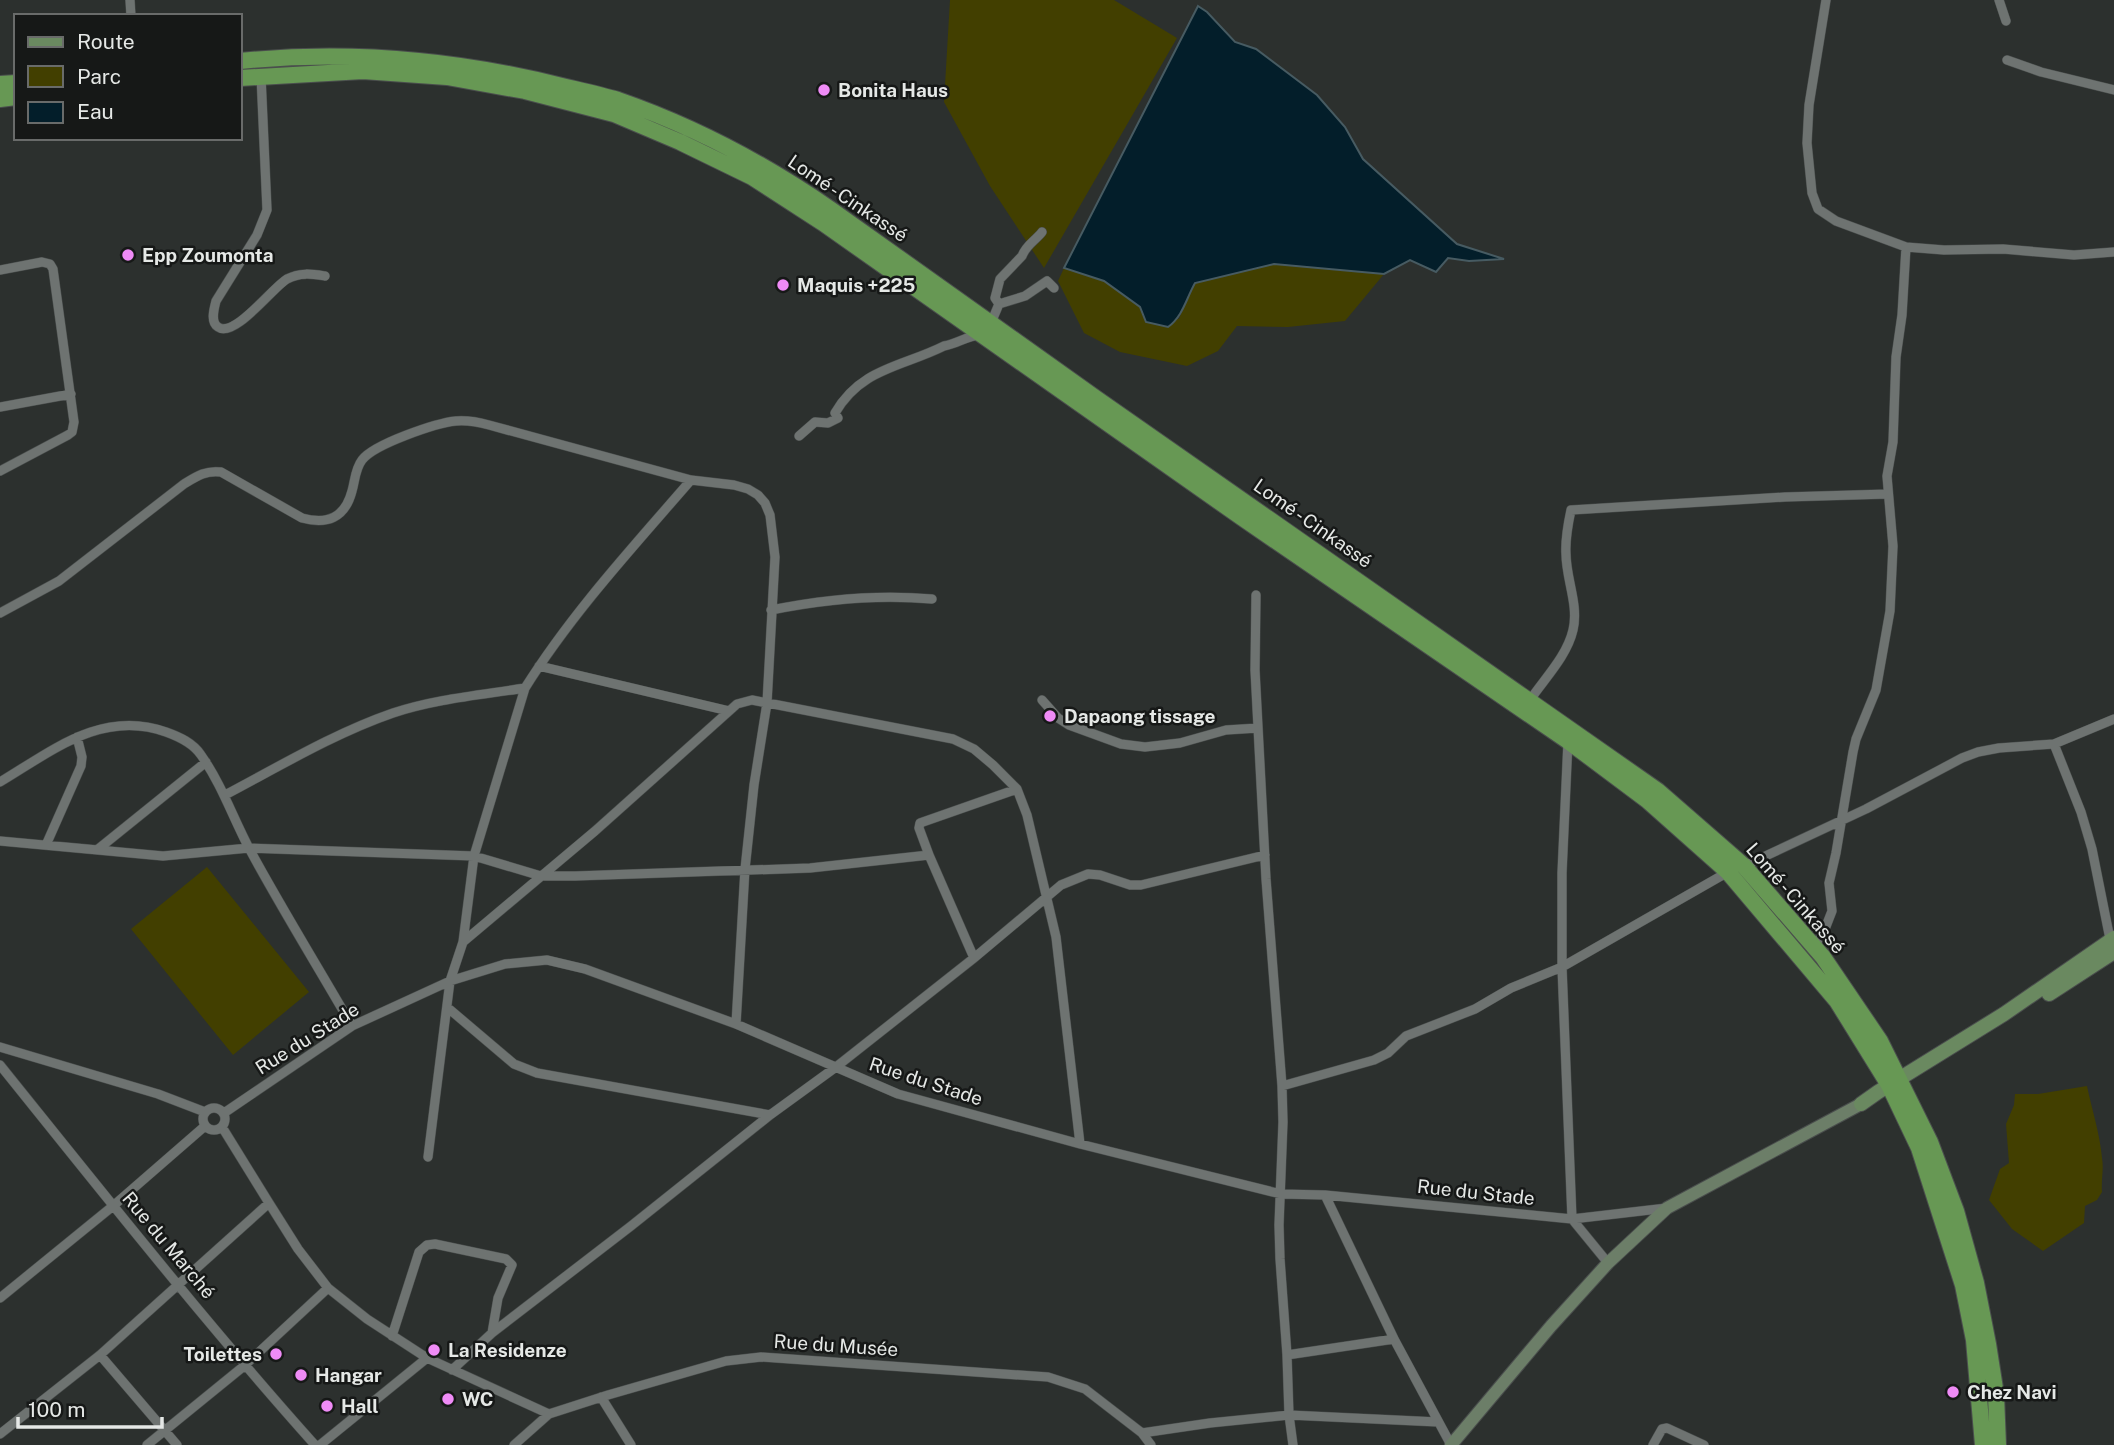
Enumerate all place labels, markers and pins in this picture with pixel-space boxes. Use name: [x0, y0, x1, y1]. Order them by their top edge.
place label: Bonita Haus: [838, 79, 948, 101]
marker: Bonita Haus: [816, 82, 832, 98]
place label: Epp Zoumonta: [142, 244, 274, 266]
marker: Epp Zoumonta: [120, 247, 136, 263]
place label: Maquis +225: [797, 274, 915, 296]
marker: Maquis +225: [775, 277, 791, 293]
place label: Dapaong tissage: [1064, 705, 1216, 727]
marker: Dapaong tissage: [1042, 708, 1058, 724]
place label: La Residenze: [448, 1339, 567, 1361]
marker: La Residenze: [426, 1342, 442, 1358]
place label: Toilettes: [184, 1343, 262, 1365]
marker: Toilettes: [268, 1346, 284, 1362]
place label: Hangar: [315, 1364, 382, 1386]
marker: Hangar: [293, 1367, 309, 1383]
place label: Chez Navi: [1967, 1381, 2057, 1403]
marker: Chez Navi: [1945, 1384, 1961, 1400]
place label: WC: [462, 1388, 493, 1410]
marker: WC: [440, 1391, 456, 1407]
place label: Hall: [341, 1395, 379, 1417]
marker: Hall: [319, 1398, 335, 1414]

